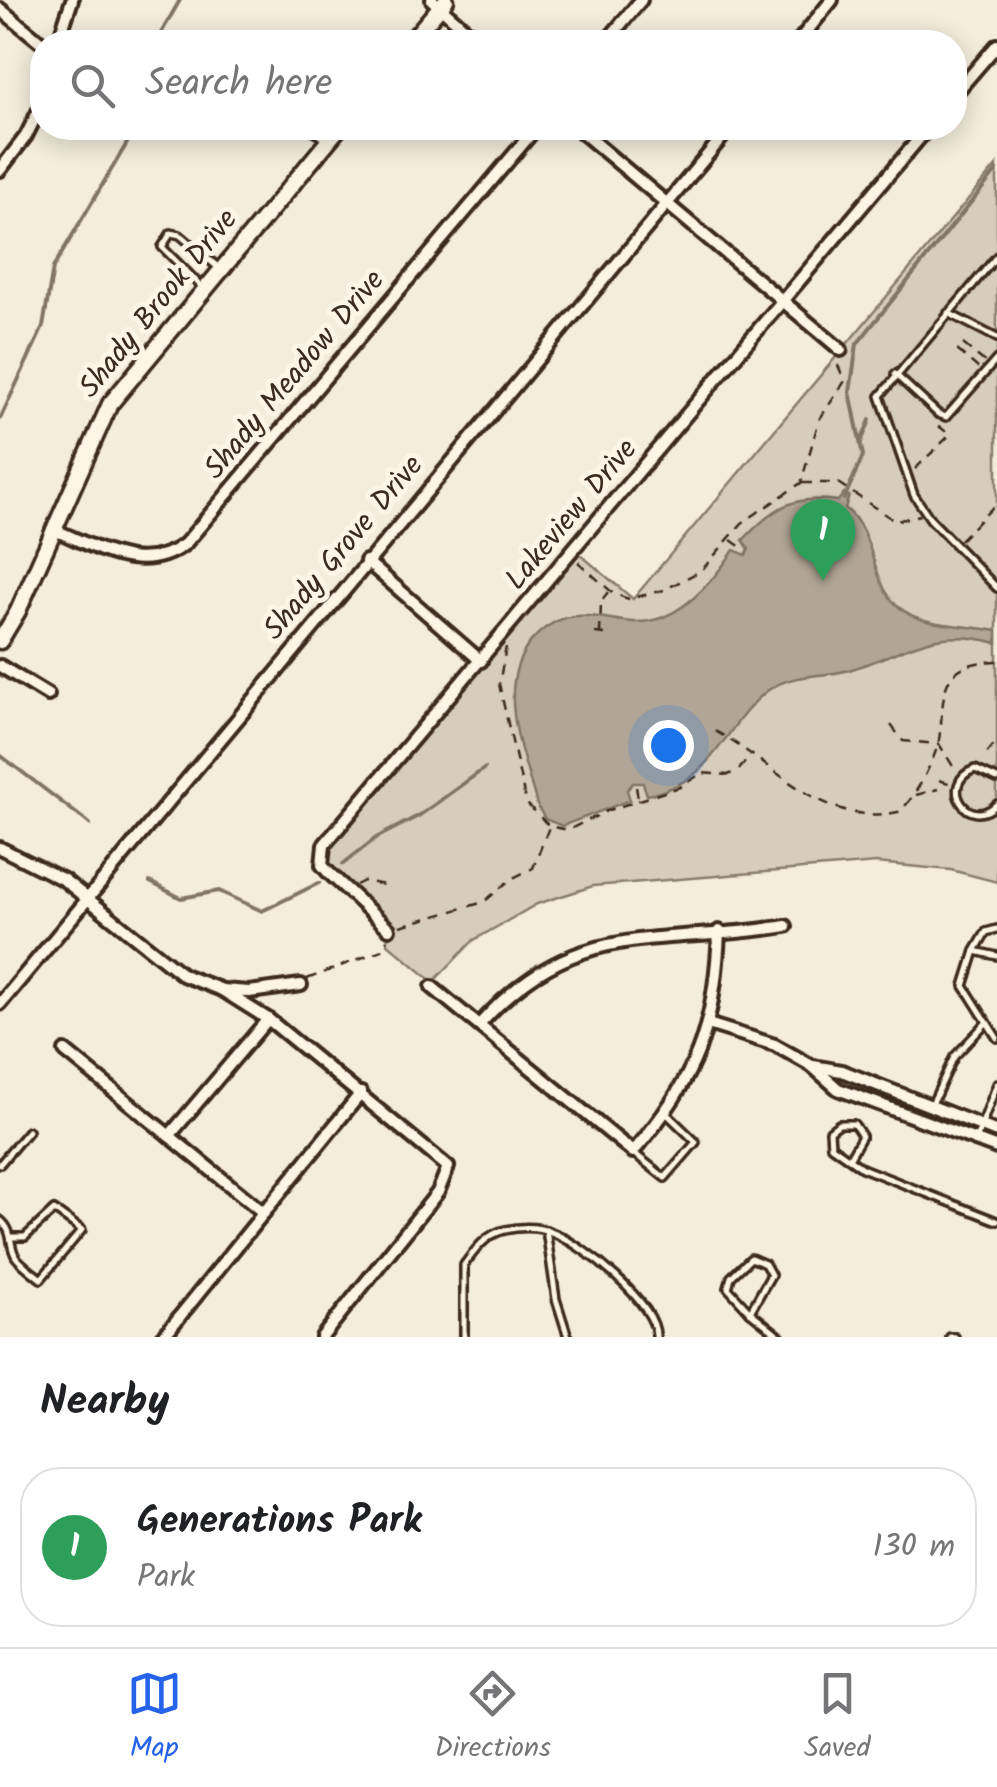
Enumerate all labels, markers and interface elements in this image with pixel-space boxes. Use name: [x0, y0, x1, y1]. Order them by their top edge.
search box: [30, 30, 967, 140]
text: Search here: [145, 55, 332, 115]
icon: search: [65, 58, 120, 113]
street label: Shady Brook Drive: [67, 199, 251, 409]
street label: Shady Meadow Drive: [192, 259, 398, 491]
street label: Lakeview Drive: [494, 428, 650, 602]
street label: Shady Grove Drive: [252, 445, 436, 651]
pin: 1: [790, 498, 856, 581]
your location: [643, 720, 694, 771]
text: Nearby: [40, 1369, 169, 1436]
text: Generations Park: [137, 1492, 421, 1552]
text: 1: [70, 1522, 79, 1573]
text: 130 m: [872, 1522, 955, 1573]
text: Park: [137, 1552, 195, 1603]
tab: Map: [127, 1666, 182, 1771]
tab: Directions: [435, 1666, 551, 1771]
tab: Saved: [804, 1666, 870, 1771]

